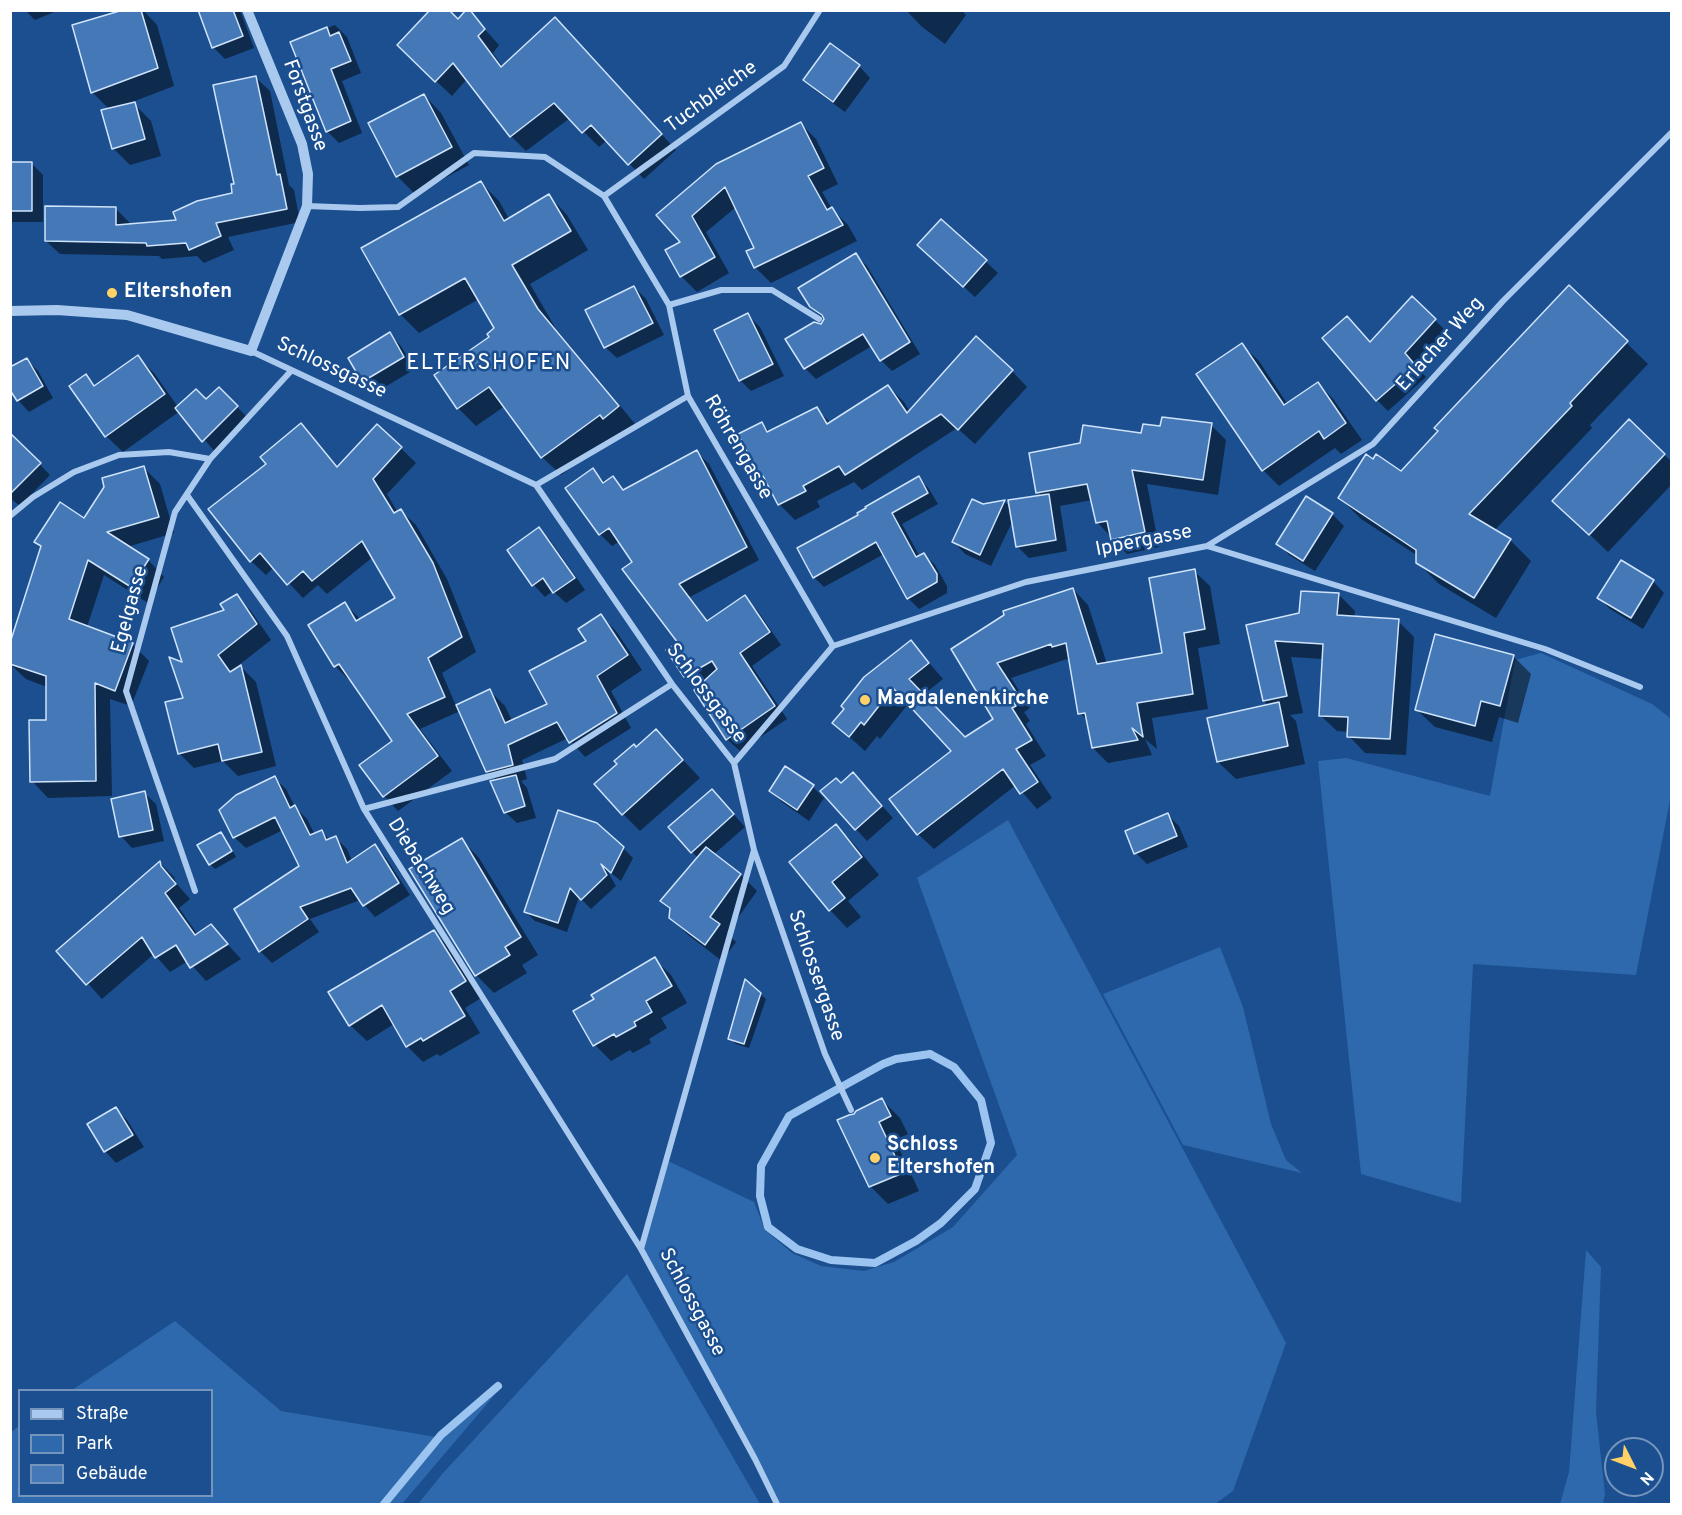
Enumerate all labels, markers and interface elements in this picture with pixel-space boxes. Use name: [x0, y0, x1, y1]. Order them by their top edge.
street label: Forstgasse: [276, 57, 332, 155]
street label: Tuchbleiche: [661, 57, 763, 139]
place label: Eltershofen: [124, 281, 232, 305]
marker: Eltershofen: [105, 286, 119, 300]
street label: Erlacher Weg: [1392, 293, 1490, 397]
street label: Schlossgasse: [272, 333, 390, 405]
district label: ELTERSHOFEN: [406, 352, 572, 378]
street label: Röhrengasse: [697, 391, 777, 505]
street label: Ippergasse: [1094, 521, 1194, 563]
street label: Egelgasse: [108, 564, 154, 656]
street label: Schlossgasse: [660, 639, 750, 749]
place label: Magdalenenkirche: [877, 688, 1049, 712]
marker: Magdalenenkirche: [858, 693, 872, 707]
street label: Diebachweg: [381, 814, 459, 920]
street label: Schlossergasse: [781, 907, 849, 1045]
place label: Schloss Eltershofen: [887, 1134, 995, 1181]
marker: Schloss Eltershofen: [868, 1151, 882, 1165]
street label: Schlossgasse: [652, 1245, 730, 1361]
legend: [18, 1389, 213, 1497]
text: Straße: [76, 1403, 128, 1426]
text: Park: [76, 1433, 113, 1456]
north arrow: [1604, 1437, 1664, 1497]
text: Gebäude: [76, 1463, 148, 1486]
text: N: [1635, 1467, 1657, 1489]

